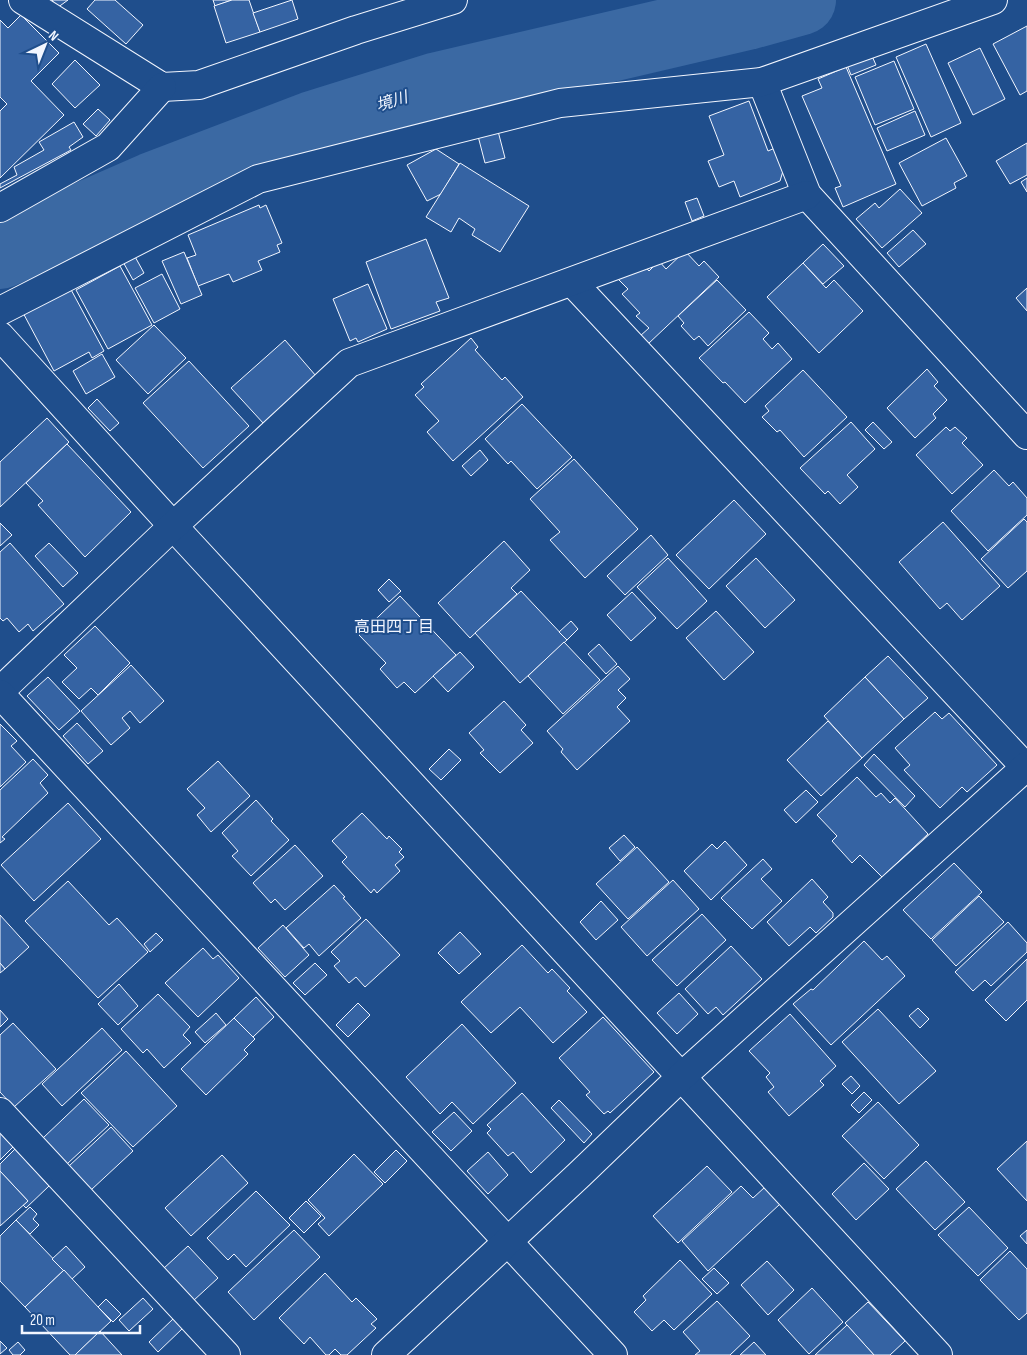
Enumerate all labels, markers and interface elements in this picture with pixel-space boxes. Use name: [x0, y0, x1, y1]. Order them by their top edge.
north arrow: [20, 20, 70, 70]
text: N: [45, 27, 62, 45]
water label: 境川: [374, 88, 412, 116]
district label: 高田四丁目: [354, 618, 434, 637]
scale bar: [22, 1302, 140, 1334]
text: 20 m: [30, 1311, 55, 1330]

